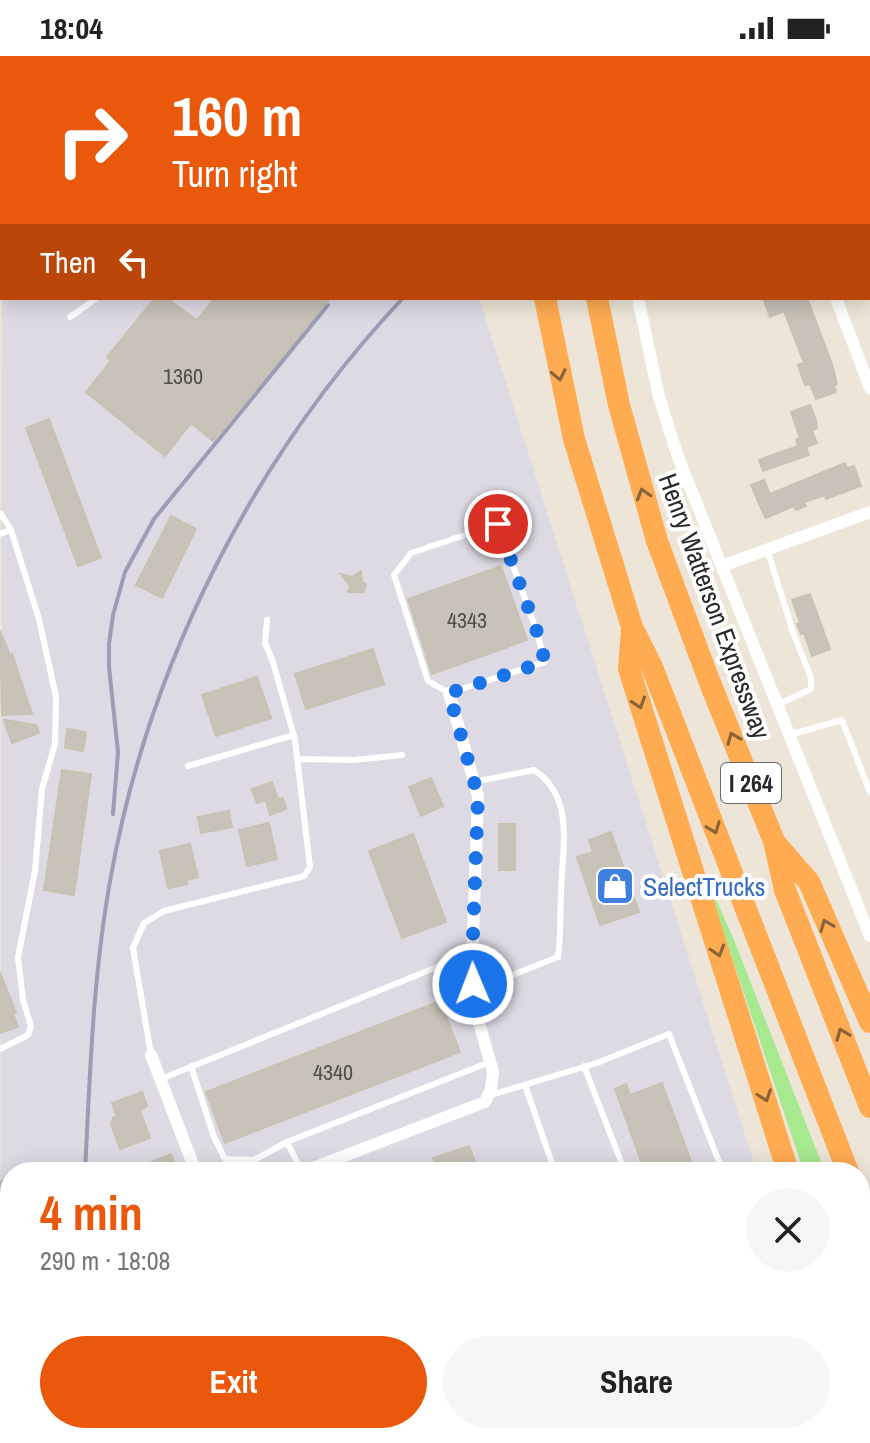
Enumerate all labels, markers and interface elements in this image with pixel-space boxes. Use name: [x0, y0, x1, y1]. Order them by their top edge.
text: 18:04: [40, 8, 103, 48]
text: 160 m: [172, 78, 302, 153]
icon: right: [40, 88, 144, 192]
text: Turn right: [172, 150, 297, 198]
icon: left: [112, 240, 156, 284]
text: Then: [40, 242, 96, 282]
house number: 1360: [163, 361, 203, 391]
one-way arrow: [550, 367, 567, 381]
street label: Henry Watterson Expressway: [651, 468, 779, 744]
one-way arrow: [636, 488, 652, 501]
pin: [464, 490, 532, 558]
icon: arrive: [476, 502, 520, 546]
house number: 4343: [447, 605, 487, 635]
one-way arrow: [630, 695, 646, 709]
one-way arrow: [726, 732, 742, 746]
road number: I 264: [721, 763, 781, 803]
one-way arrow: [704, 820, 721, 834]
shop icon: SelectTrucks: [594, 865, 636, 907]
place label: SelectTrucks: [643, 869, 765, 904]
one-way arrow: [820, 919, 836, 933]
position arrow: [431, 942, 515, 1026]
one-way arrow: [708, 943, 724, 957]
one-way arrow: [835, 1028, 852, 1042]
house number: 4340: [313, 1057, 353, 1087]
one-way arrow: [755, 1088, 771, 1102]
text: 4 min: [40, 1180, 143, 1245]
button: close: [746, 1188, 830, 1272]
text: 290 m · 18:08: [40, 1243, 170, 1278]
button: Exit: [40, 1336, 427, 1428]
button: Share: [443, 1336, 830, 1428]

